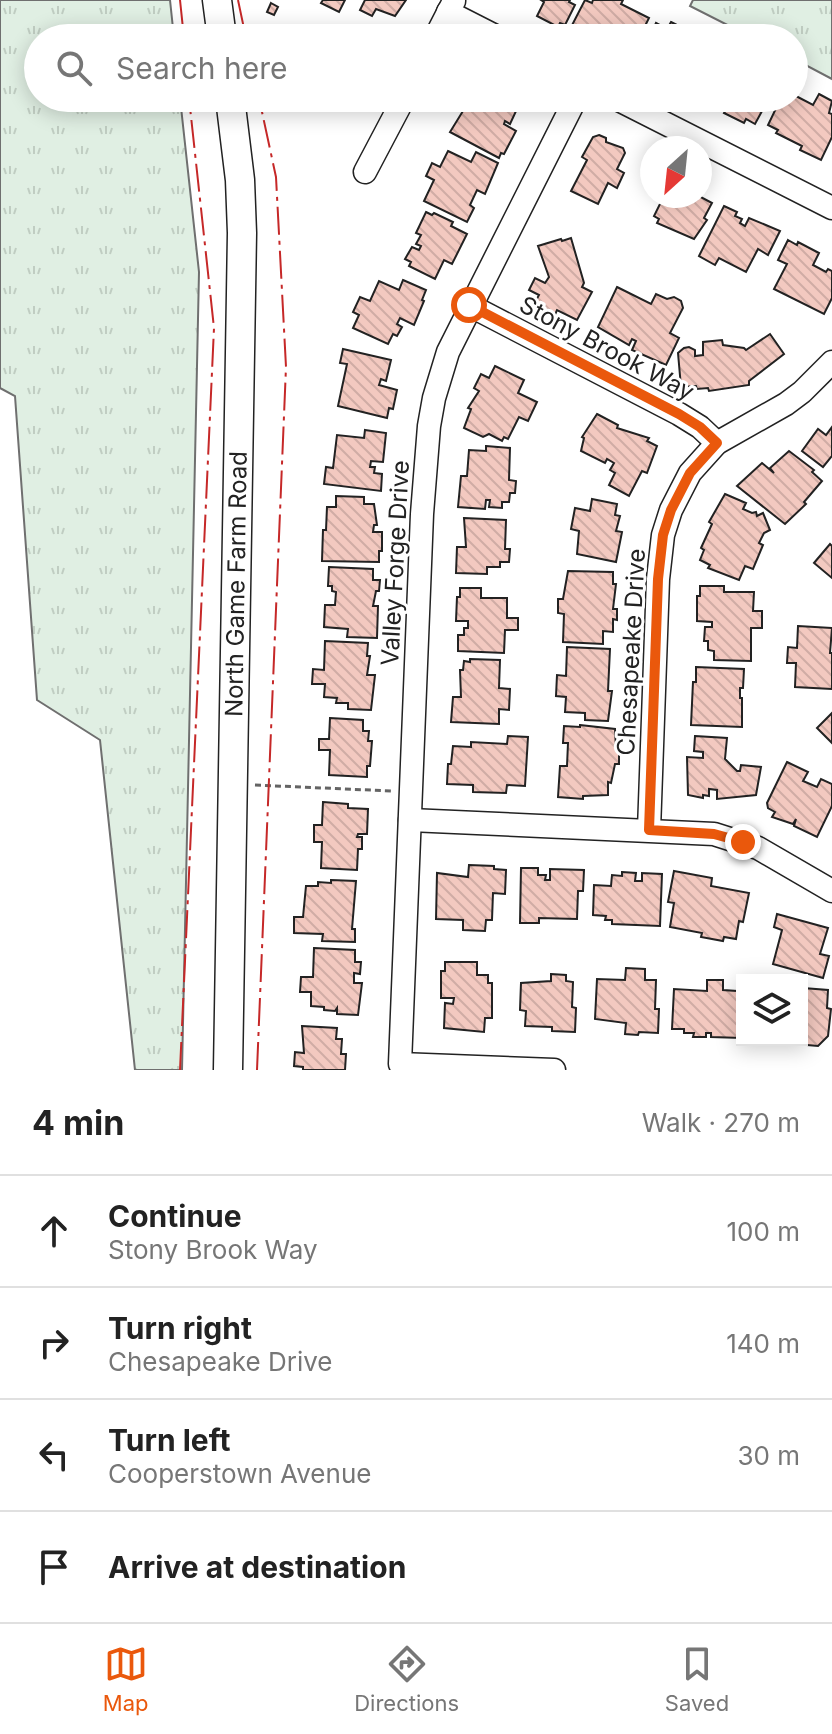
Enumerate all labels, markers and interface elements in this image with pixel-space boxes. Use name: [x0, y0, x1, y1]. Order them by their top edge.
search box: [24, 24, 808, 112]
icon: search: [52, 46, 96, 90]
text: Search here: [116, 50, 288, 86]
north arrow: [640, 136, 712, 208]
route start: [451, 287, 487, 323]
street label: Stony Brook Way: [515, 290, 699, 406]
street label: North Game Farm Road: [219, 451, 253, 717]
street label: Valley Forge Drive: [375, 460, 415, 666]
street label: Chesapeake Drive: [611, 548, 651, 756]
route end: [725, 824, 761, 860]
map controls: [736, 974, 808, 1046]
button: layers: [736, 974, 808, 1046]
text: 4 min: [32, 1102, 124, 1143]
text: Walk · 270 m: [642, 1107, 800, 1138]
text: Continue: [108, 1198, 242, 1234]
icon: ahead: [32, 1209, 76, 1253]
text: 100 m: [727, 1216, 800, 1247]
text: Stony Brook Way: [108, 1234, 318, 1265]
text: Turn right: [108, 1310, 252, 1346]
icon: right: [32, 1321, 76, 1365]
text: 140 m: [726, 1328, 800, 1359]
text: Chesapeake Drive: [108, 1346, 332, 1377]
text: Turn left: [108, 1422, 230, 1458]
icon: left: [32, 1433, 76, 1477]
text: 30 m: [737, 1440, 800, 1471]
text: Cooperstown Avenue: [108, 1458, 371, 1489]
icon: arrive: [32, 1545, 76, 1589]
text: Arrive at destination: [108, 1549, 406, 1585]
tab: Map: [103, 1642, 149, 1716]
tab: Directions: [354, 1642, 459, 1716]
tab: Saved: [665, 1642, 729, 1716]

